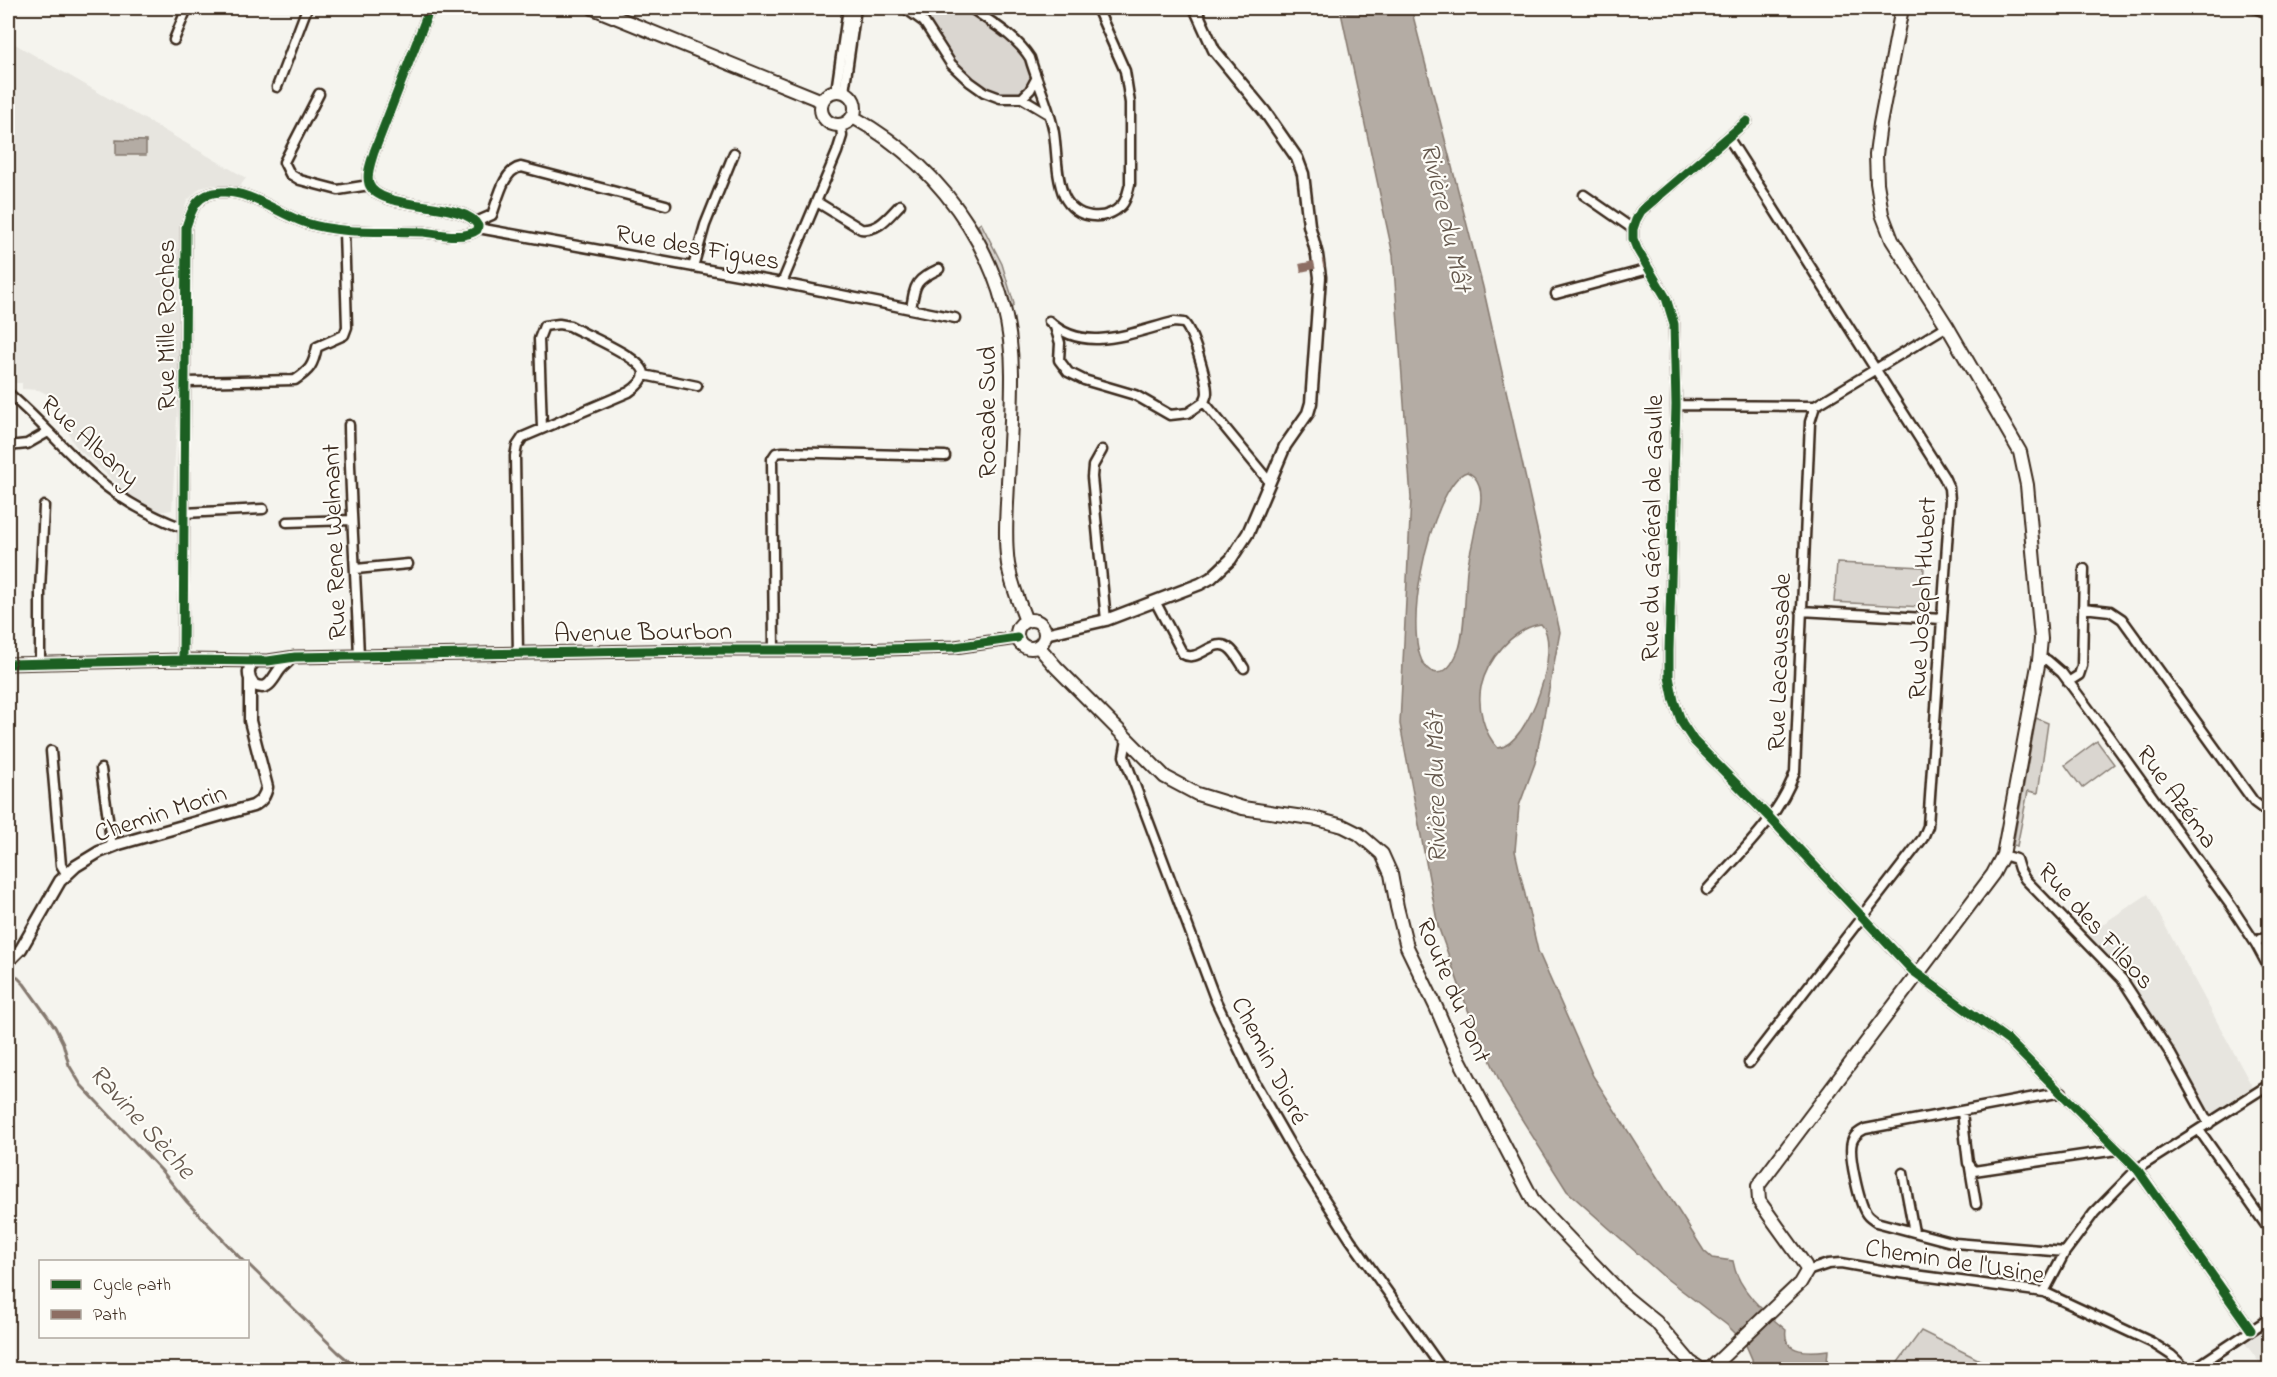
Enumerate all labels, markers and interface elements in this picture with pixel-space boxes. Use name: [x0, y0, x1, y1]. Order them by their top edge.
water label: Rivière du Mât: [1408, 139, 1481, 299]
street label: Rue des Figues: [612, 216, 783, 282]
street label: Rue Mille Roches: [149, 239, 187, 411]
street label: Rocade Sud: [970, 345, 1008, 478]
street label: Rue Albany: [31, 387, 147, 497]
street label: Rue du Général de Gaulle: [1633, 394, 1675, 662]
street label: Rue Rene Welmant: [314, 443, 358, 641]
street label: Rue Joseph Hubert: [1900, 496, 1948, 700]
street label: Rue Lacaussade: [1759, 572, 1803, 752]
street label: Avenue Bourbon: [554, 613, 732, 655]
water label: Rivière du Mât: [1417, 709, 1458, 864]
street label: Rue Azéma: [2125, 738, 2226, 858]
street label: Chemin Morin: [90, 776, 232, 854]
street label: Rue des Filaos: [2027, 855, 2162, 999]
street label: Route du Pont: [1405, 913, 1500, 1070]
street label: Chemin Dioré: [1220, 991, 1317, 1132]
water label: Ravine Sèche: [79, 1056, 205, 1190]
street label: Chemin de l'Usine: [1862, 1230, 2047, 1296]
legend: [39, 1260, 249, 1338]
text: Cycle path: [93, 1273, 171, 1299]
text: Path: [93, 1303, 127, 1329]

